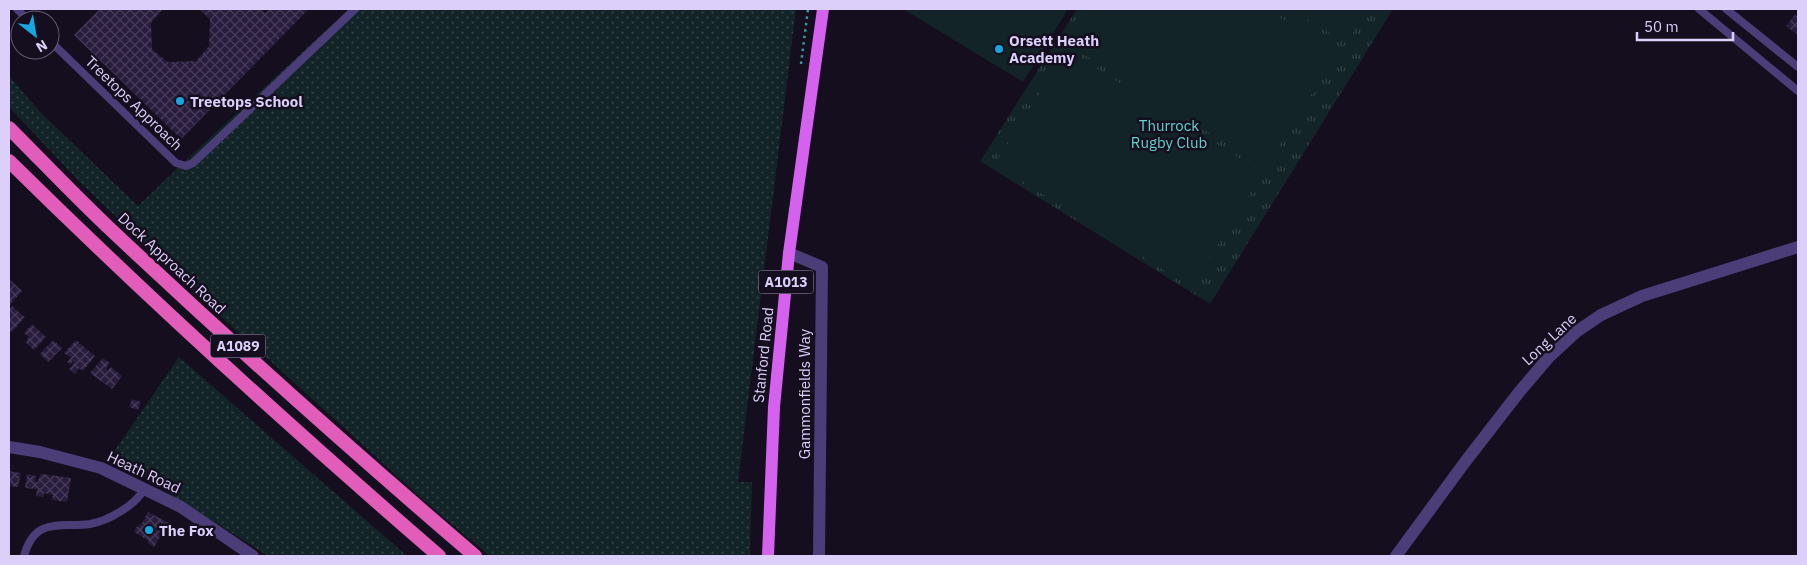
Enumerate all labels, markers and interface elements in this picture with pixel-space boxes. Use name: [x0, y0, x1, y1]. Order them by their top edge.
north arrow: [10, 10, 60, 60]
scale bar: [1637, 10, 1733, 42]
text: 50 m: [1644, 17, 1679, 36]
place label: Orsett Heath Academy: [1009, 31, 1099, 67]
text: N: [33, 36, 51, 56]
marker: Orsett Heath Academy: [993, 43, 1005, 55]
street label: Treetops Approach: [81, 52, 187, 154]
place label: Treetops School: [190, 92, 303, 111]
marker: Treetops School: [174, 95, 186, 107]
park label: Thurrock Rugby Club: [1131, 116, 1207, 152]
street label: Dock Approach Road: [114, 208, 230, 318]
road number: A1013: [758, 270, 814, 294]
street label: Stanford Road: [749, 306, 777, 404]
street label: Long Lane: [1518, 309, 1580, 369]
street label: Gammonfields Way: [795, 328, 814, 459]
road number: A1089: [210, 334, 266, 358]
street label: Heath Road: [104, 447, 184, 497]
place label: The Fox: [159, 521, 214, 540]
marker: The Fox: [143, 524, 155, 536]

